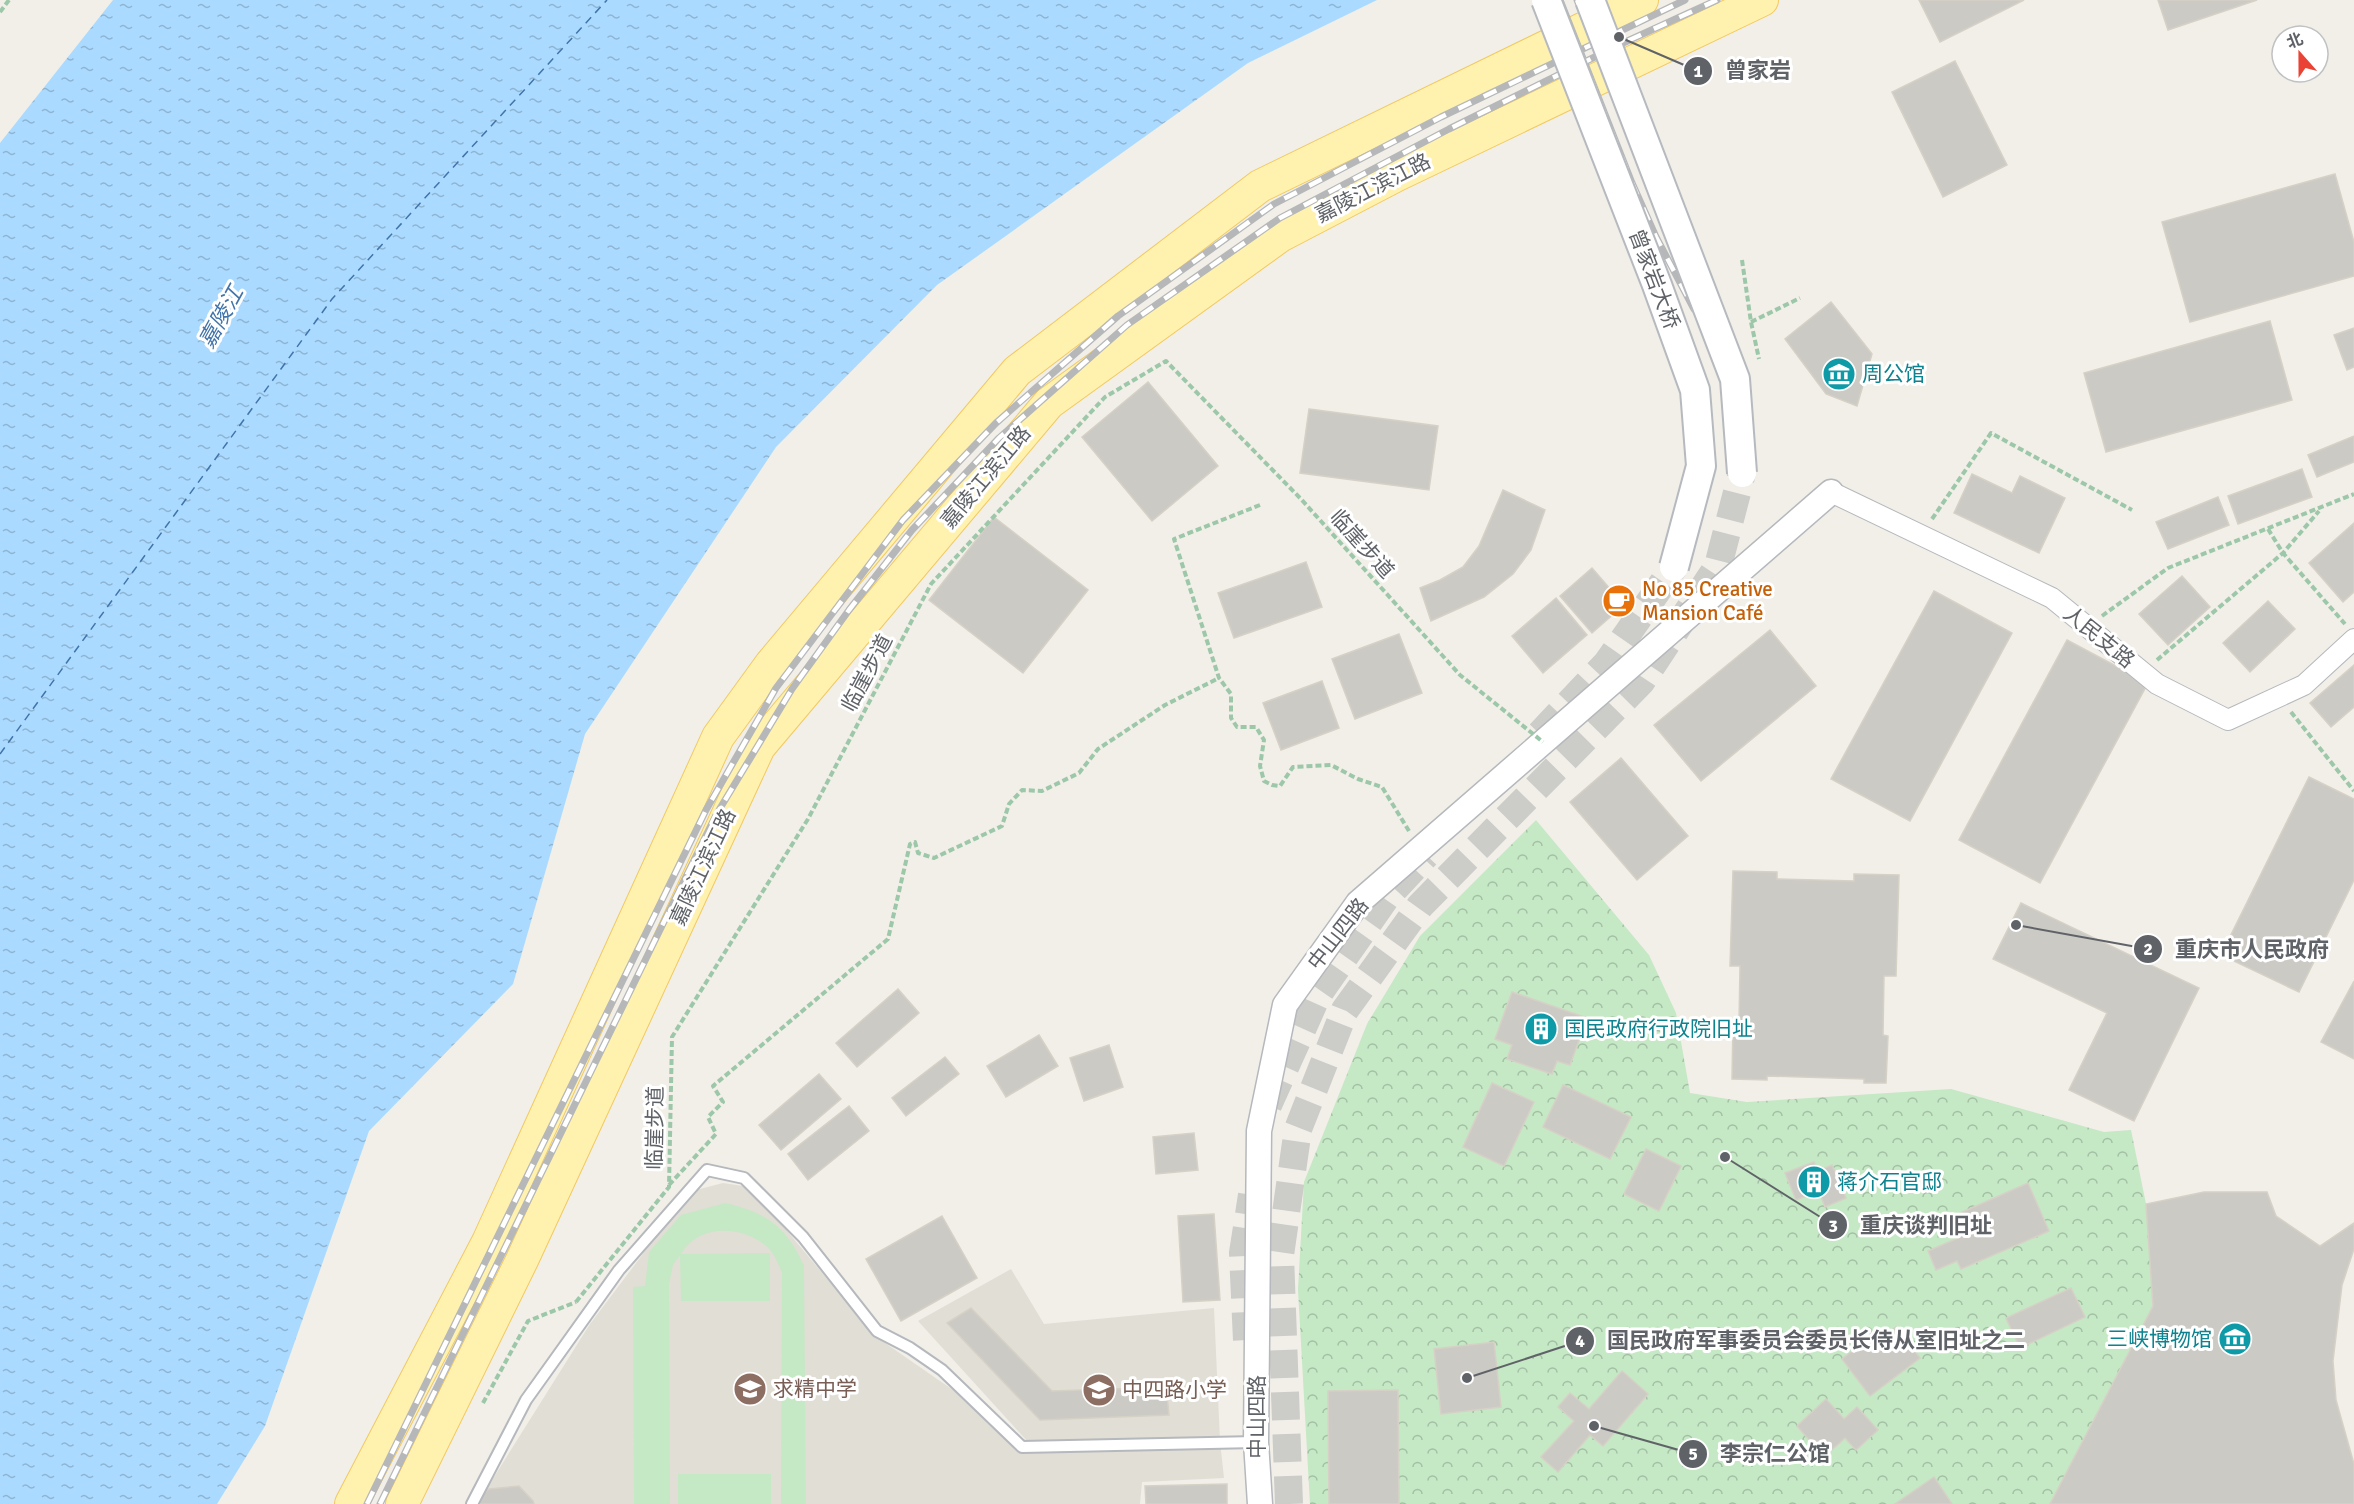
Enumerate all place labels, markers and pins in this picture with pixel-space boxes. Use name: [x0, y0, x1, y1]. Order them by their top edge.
callout: 曾家岩: [1683, 51, 1803, 91]
museum icon: 周公馆: [1821, 356, 1857, 392]
place label: 周公馆: [1862, 361, 1925, 387]
place label: No 85 Creative Mansion Café: [1642, 576, 1773, 626]
cafe icon: No 85 Creative Mansion Café: [1601, 583, 1637, 619]
callout: 重庆市人民政府: [2133, 929, 2341, 969]
building icon: 国民政府行政院旧址: [1523, 1011, 1559, 1047]
place label: 国民政府行政院旧址: [1564, 1016, 1753, 1042]
building icon: 蒋介石官邸: [1796, 1164, 1832, 1200]
place label: 蒋介石官邸: [1837, 1169, 1942, 1195]
callout: 重庆谈判旧址: [1818, 1205, 2004, 1245]
callout: 国民政府军事委员会委员长侍从室旧址之二: [1565, 1321, 2037, 1361]
museum icon: 三峡博物馆: [2217, 1321, 2253, 1357]
place label: 三峡博物馆: [2107, 1326, 2212, 1352]
school or university icon: 求精中学: [732, 1371, 768, 1407]
school or university icon: 中四路小学: [1081, 1372, 1117, 1408]
place label: 求精中学: [773, 1376, 857, 1402]
place label: 中四路小学: [1122, 1377, 1227, 1403]
callout: 李宗仁公馆: [1678, 1434, 1842, 1474]

